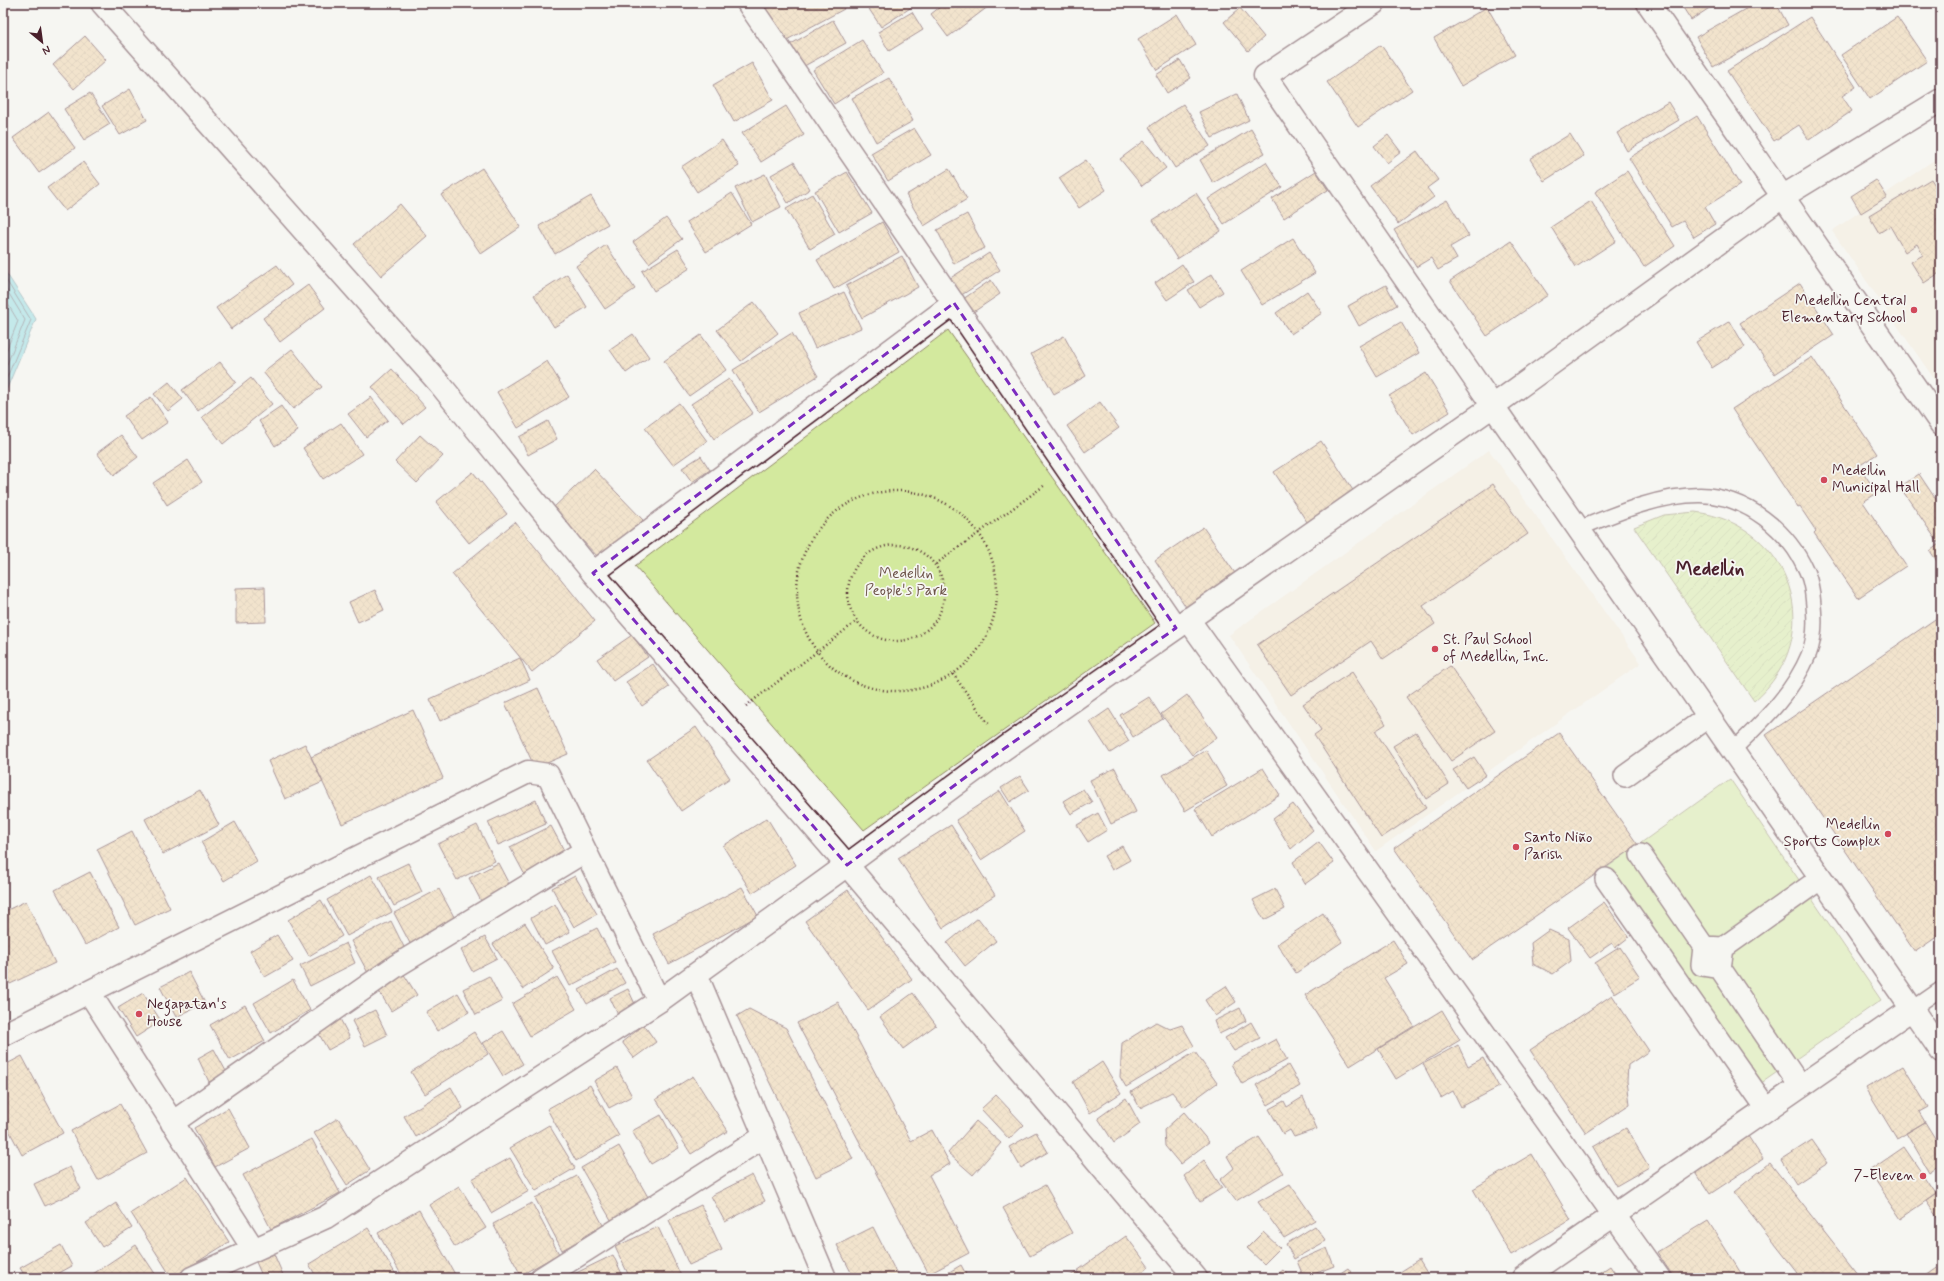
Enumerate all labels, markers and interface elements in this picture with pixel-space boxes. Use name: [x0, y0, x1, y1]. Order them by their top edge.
north arrow: [22, 22, 62, 62]
text: N: [40, 42, 53, 58]
place label: Medellin Central Elementary School: [1781, 291, 1906, 328]
marker: Medellin Central Elementary School: [1909, 305, 1919, 315]
place label: Medellin Municipal Hall: [1832, 461, 1920, 498]
marker: Medellin Municipal Hall: [1819, 475, 1829, 485]
district label: Medellin: [1676, 557, 1745, 582]
park label: Medellin People's Park: [865, 564, 948, 601]
place label: St. Paul School of Medellin, Inc.: [1443, 630, 1548, 667]
marker: St. Paul School of Medellin, Inc.: [1430, 644, 1440, 654]
place label: Medellin Sports Complex: [1784, 815, 1880, 852]
place label: Santo Niño Parish: [1524, 828, 1592, 865]
marker: Medellin Sports Complex: [1883, 829, 1893, 839]
marker: Santo Niño Parish: [1511, 842, 1521, 852]
place label: Negapatan's House: [147, 995, 227, 1032]
marker: Negapatan's House: [134, 1009, 144, 1019]
place label: 7-Eleven: [1853, 1166, 1915, 1186]
marker: 7-Eleven: [1918, 1171, 1928, 1181]

